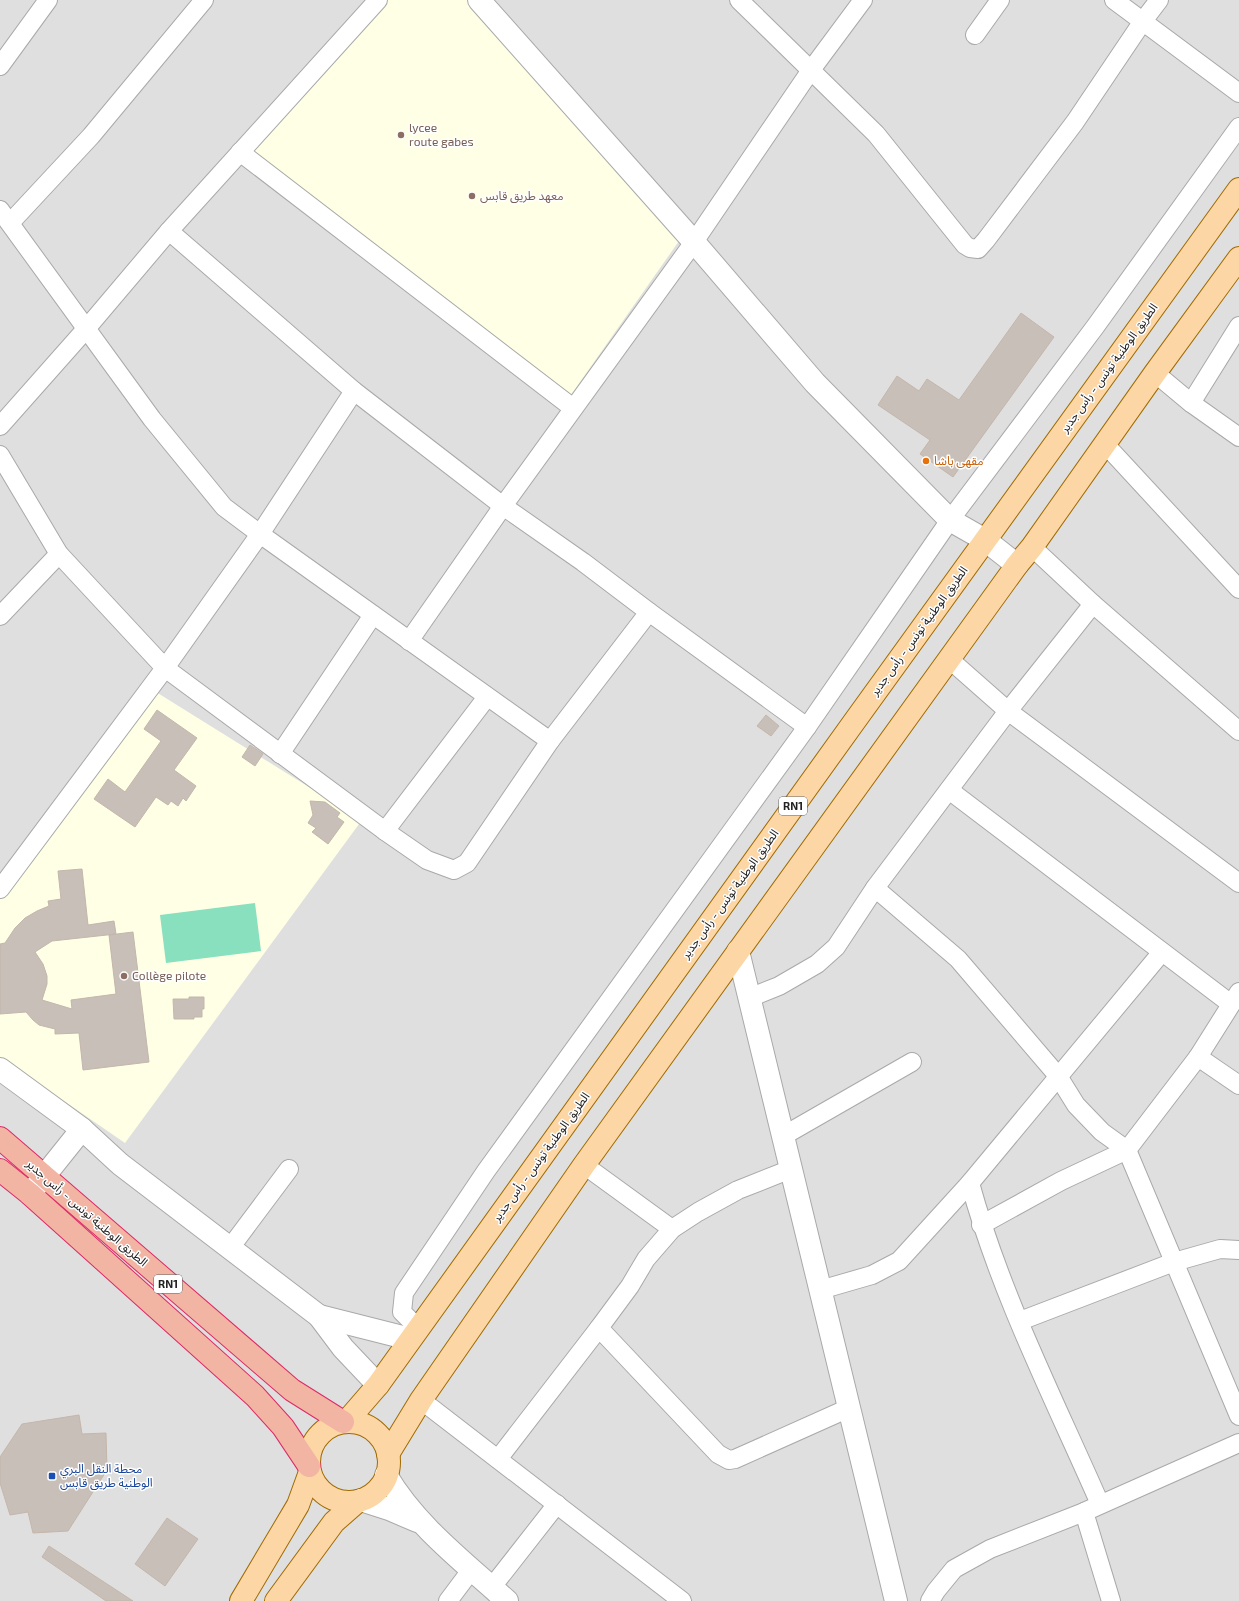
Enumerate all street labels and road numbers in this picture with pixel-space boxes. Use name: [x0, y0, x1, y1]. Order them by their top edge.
street label: الطريق الوطنية تونس - رأس جدير: [1056, 300, 1161, 437]
street label: الطريق الوطنية تونس - رأس جدير: [866, 563, 971, 700]
road number: RN1: [779, 797, 807, 815]
street label: الطريق الوطنية تونس - رأس جدير: [677, 826, 782, 963]
street label: الطريق الوطنية تونس - رأس جدير: [488, 1089, 593, 1226]
street label: الطريق الوطنية تونس - رأس جدير: [22, 1155, 151, 1270]
road number: RN1: [154, 1275, 182, 1293]

